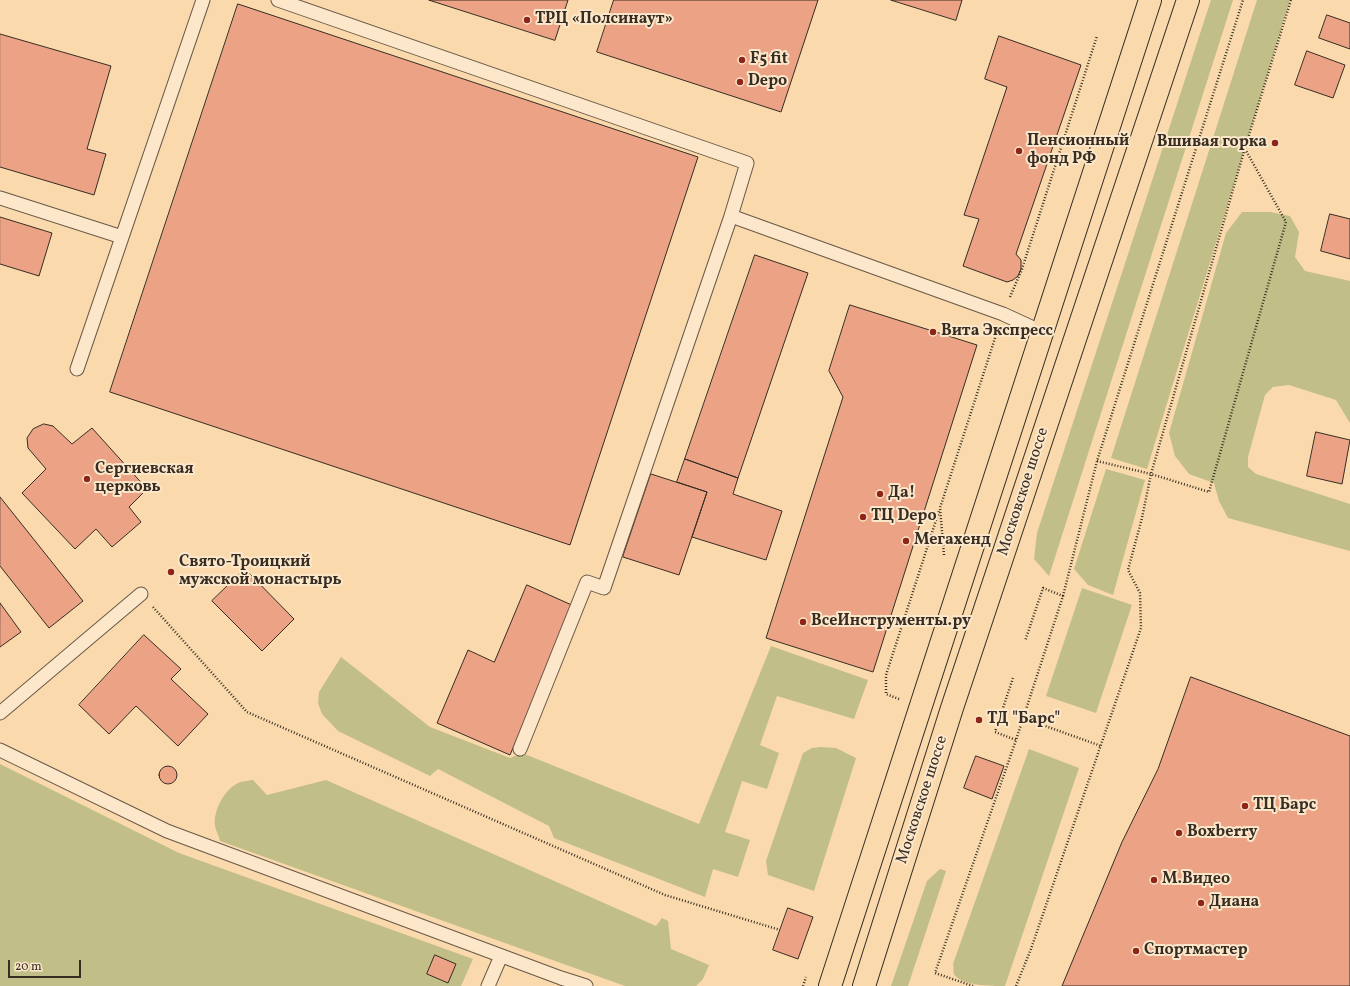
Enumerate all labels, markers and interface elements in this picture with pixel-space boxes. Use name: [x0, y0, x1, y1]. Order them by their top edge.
place label: ТРЦ «Полсинаут»: [535, 10, 673, 30]
marker: ТРЦ «Полсинаут»: [522, 15, 532, 25]
place label: F5 fit: [750, 50, 788, 70]
marker: F5 fit: [737, 55, 747, 65]
place label: Depo: [748, 72, 787, 92]
marker: Depo: [735, 77, 745, 87]
place label: Пенсионный фонд РФ: [1027, 132, 1129, 170]
place label: Вшивая горка: [1157, 133, 1267, 153]
marker: Вшивая горка: [1270, 138, 1280, 148]
marker: Пенсионный фонд РФ: [1014, 146, 1024, 156]
place label: Вита Экспресс: [941, 322, 1053, 342]
marker: Вита Экспресс: [928, 327, 938, 337]
street label: Московское шоссе: [994, 426, 1054, 558]
place label: Сергиевская церковь: [95, 460, 194, 498]
marker: Сергиевская церковь: [82, 474, 92, 484]
place label: Да!: [888, 484, 915, 504]
marker: Да!: [875, 489, 885, 499]
place label: ТЦ Depo: [871, 507, 937, 527]
marker: ТЦ Depo: [858, 512, 868, 522]
place label: Мегахенд: [914, 531, 991, 551]
marker: Мегахенд: [901, 536, 911, 546]
place label: Свято-Троицкий мужской монастырь: [179, 553, 342, 591]
marker: Свято-Троицкий мужской монастырь: [166, 567, 176, 577]
place label: ВсеИнструменты.ру: [811, 612, 971, 632]
marker: ВсеИнструменты.ру: [798, 617, 808, 627]
place label: ТД "Барс": [987, 710, 1060, 730]
marker: ТД "Барс": [974, 715, 984, 725]
street label: Московское шоссе: [893, 734, 953, 866]
place label: ТЦ Барс: [1253, 796, 1316, 816]
marker: ТЦ Барс: [1240, 801, 1250, 811]
place label: Boxberry: [1187, 823, 1258, 843]
marker: Boxberry: [1174, 828, 1184, 838]
place label: М.Видео: [1162, 870, 1230, 890]
marker: М.Видео: [1149, 875, 1159, 885]
place label: Диана: [1209, 893, 1259, 913]
marker: Диана: [1196, 898, 1206, 908]
place label: Спортмастер: [1144, 941, 1248, 961]
marker: Спортмастер: [1131, 946, 1141, 956]
scale bar: [10, 952, 83, 978]
text: 20 m: [15, 959, 42, 975]

